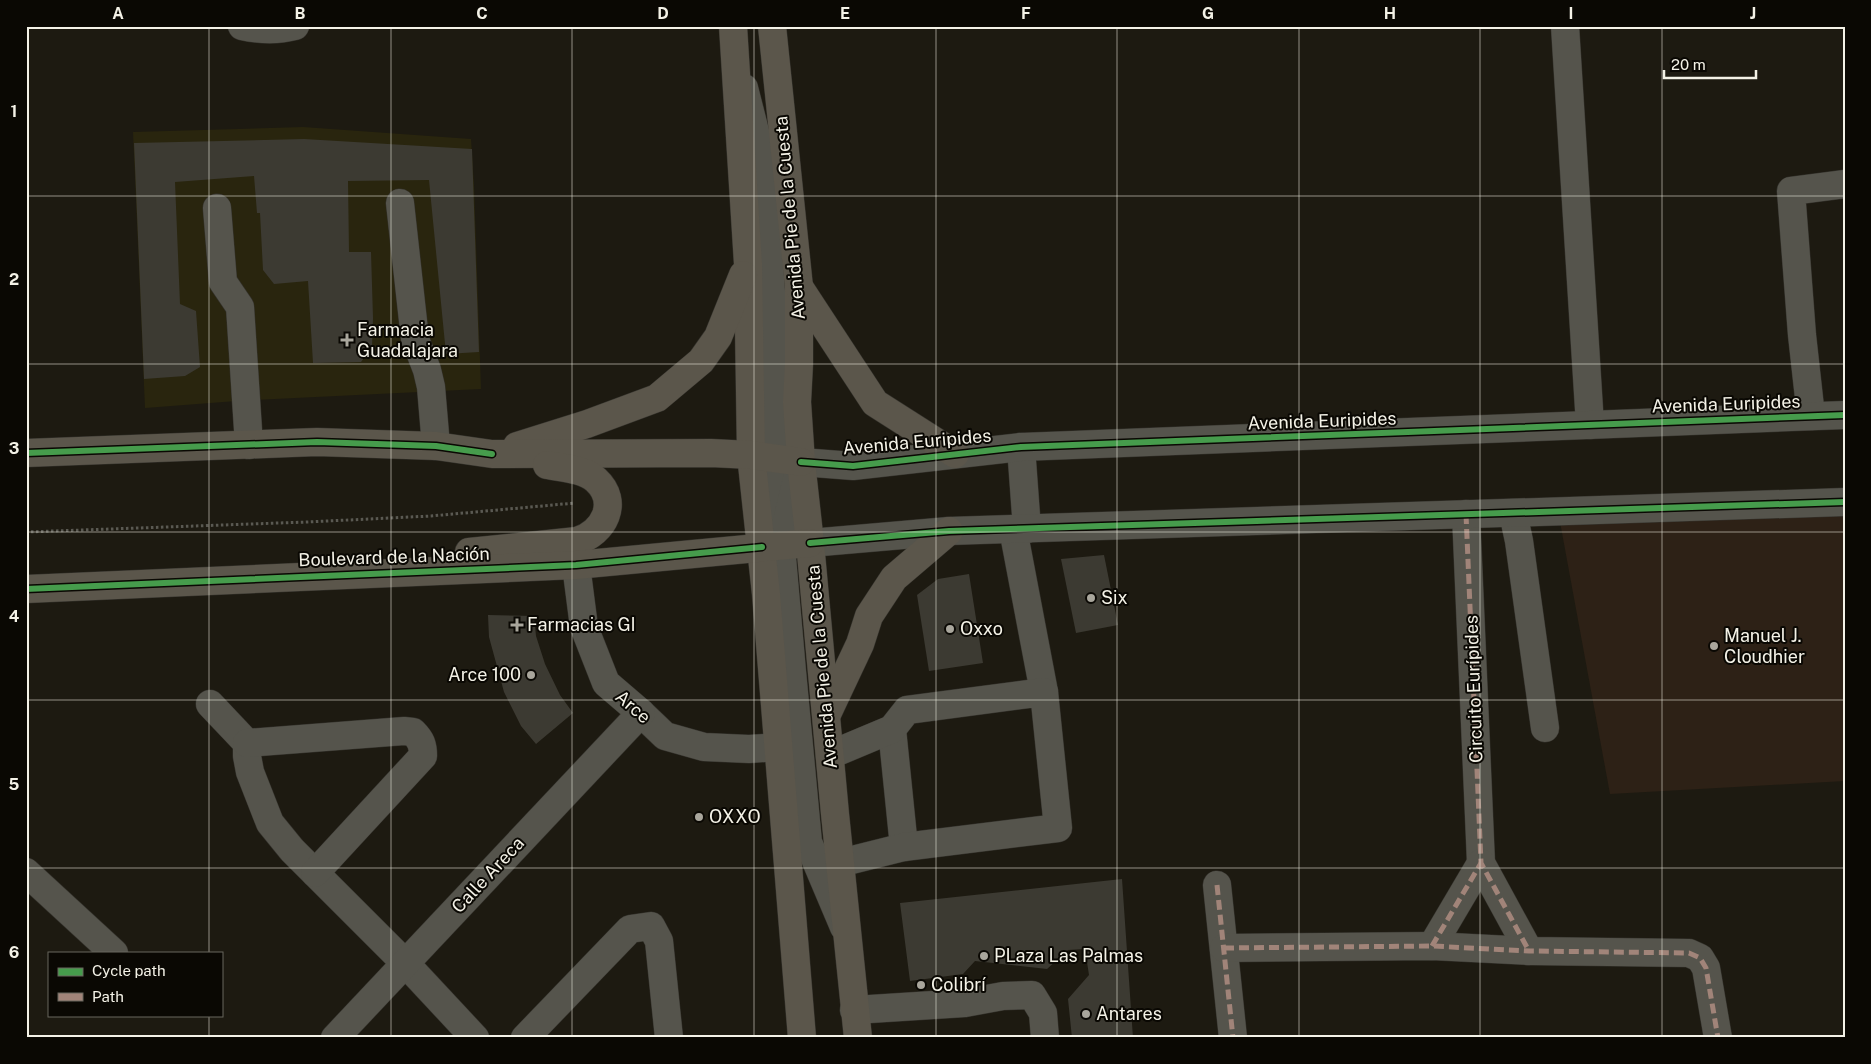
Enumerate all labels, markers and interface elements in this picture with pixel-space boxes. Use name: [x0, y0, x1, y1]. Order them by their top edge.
text: A: [112, 4, 124, 23]
text: B: [295, 4, 306, 23]
text: C: [476, 4, 488, 23]
text: D: [657, 4, 669, 23]
text: E: [840, 4, 850, 23]
text: F: [1021, 4, 1031, 23]
text: G: [1202, 4, 1214, 23]
text: H: [1384, 4, 1396, 23]
text: I: [1569, 4, 1573, 23]
text: J: [1750, 4, 1756, 23]
scale bar: [1664, 48, 1756, 80]
text: 20 m: [1671, 56, 1706, 73]
text: 1: [11, 102, 17, 121]
street label: Avenida Pie de la Cuesta: [770, 115, 809, 321]
text: 2: [9, 270, 19, 289]
place label: Farmacia Guadalajara: [357, 319, 458, 361]
marker: Farmacia Guadalajara: [341, 334, 353, 346]
street label: Avenida Euripides: [1651, 390, 1801, 417]
street label: Avenida Euripides: [1247, 407, 1397, 434]
street label: Avenida Euripides: [842, 425, 992, 458]
text: 3: [9, 439, 19, 458]
street label: Boulevard de la Nación: [298, 543, 490, 570]
street label: Avenida Pie de la Cuesta: [802, 564, 841, 770]
place label: Six: [1101, 587, 1128, 608]
marker: Six: [1085, 592, 1097, 604]
text: 4: [9, 607, 20, 626]
place label: Farmacias GI: [527, 614, 636, 635]
street label: Circuito Eurípides: [1460, 615, 1487, 763]
place label: Oxxo: [960, 618, 1003, 639]
marker: Farmacias GI: [511, 619, 523, 631]
marker: Oxxo: [944, 623, 956, 635]
place label: Manuel J. Cloudhier: [1724, 625, 1805, 667]
marker: Manuel J. Cloudhier: [1708, 640, 1720, 652]
place label: Arce 100: [448, 664, 521, 685]
marker: Arce 100: [525, 669, 537, 681]
street label: Arce: [611, 686, 655, 728]
text: 5: [9, 775, 20, 794]
place label: OXXO: [709, 806, 761, 827]
marker: OXXO: [693, 811, 705, 823]
street label: Calle Areca: [447, 832, 528, 917]
text: 6: [9, 943, 19, 962]
place label: PLaza Las Palmas: [994, 945, 1143, 966]
marker: PLaza Las Palmas: [978, 950, 990, 962]
legend: [48, 952, 222, 1016]
text: Cycle path: [92, 962, 166, 979]
place label: Colibrí: [931, 974, 986, 995]
marker: Colibrí: [915, 979, 927, 991]
text: Path: [92, 988, 124, 1005]
place label: Antares: [1096, 1003, 1162, 1024]
marker: Antares: [1080, 1008, 1092, 1020]

